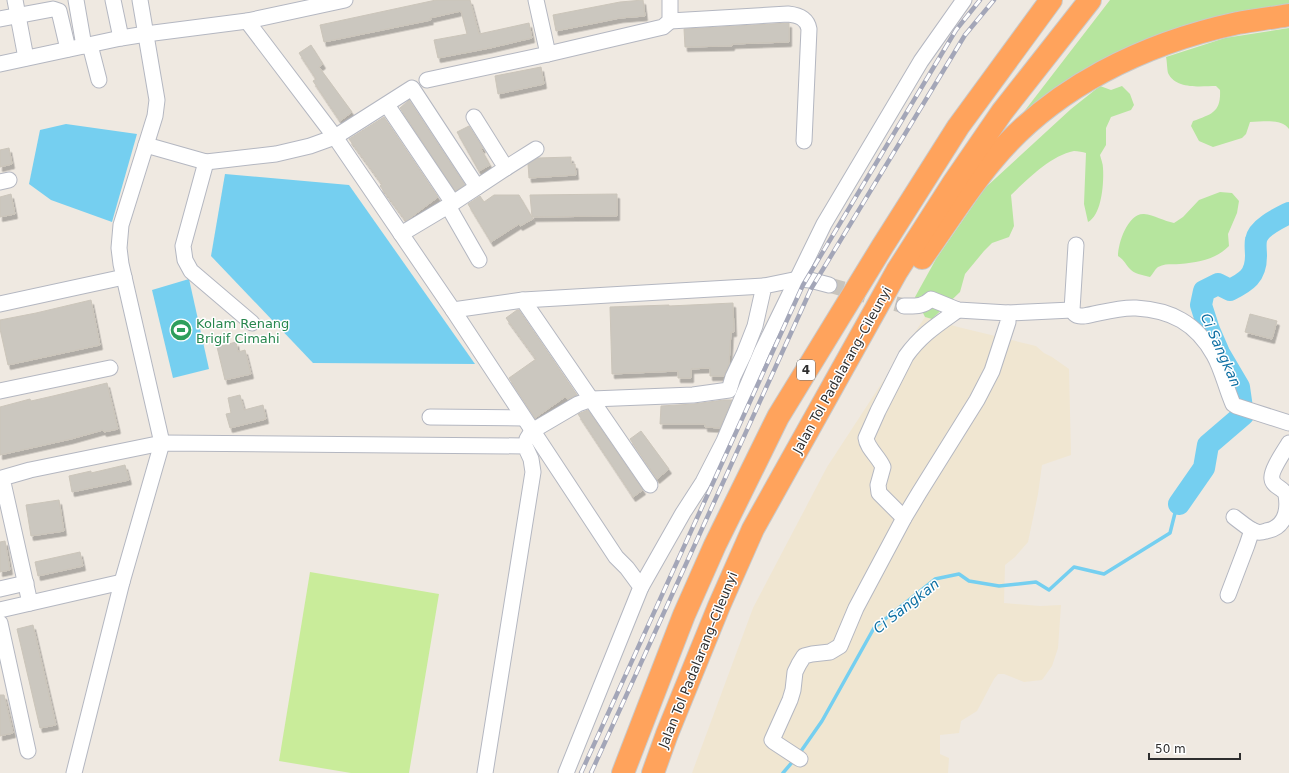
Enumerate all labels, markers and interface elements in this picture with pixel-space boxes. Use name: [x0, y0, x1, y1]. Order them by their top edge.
street label: Jalan Tol Padalarang–Cileunyi: [789, 284, 894, 457]
water label: Ci Sangkan: [1198, 311, 1244, 389]
place label: Kolam Renang Brigif Cimahi: [196, 316, 289, 346]
sports icon: Kolam Renang Brigif Cimahi: [168, 317, 194, 343]
road number: 4: [797, 360, 815, 380]
street label: Jalan Tol Padalarang–Cileunyi: [655, 570, 740, 751]
water label: Ci Sangkan: [870, 575, 942, 637]
scale bar: [1149, 735, 1240, 761]
text: 50 m: [1155, 742, 1186, 756]

